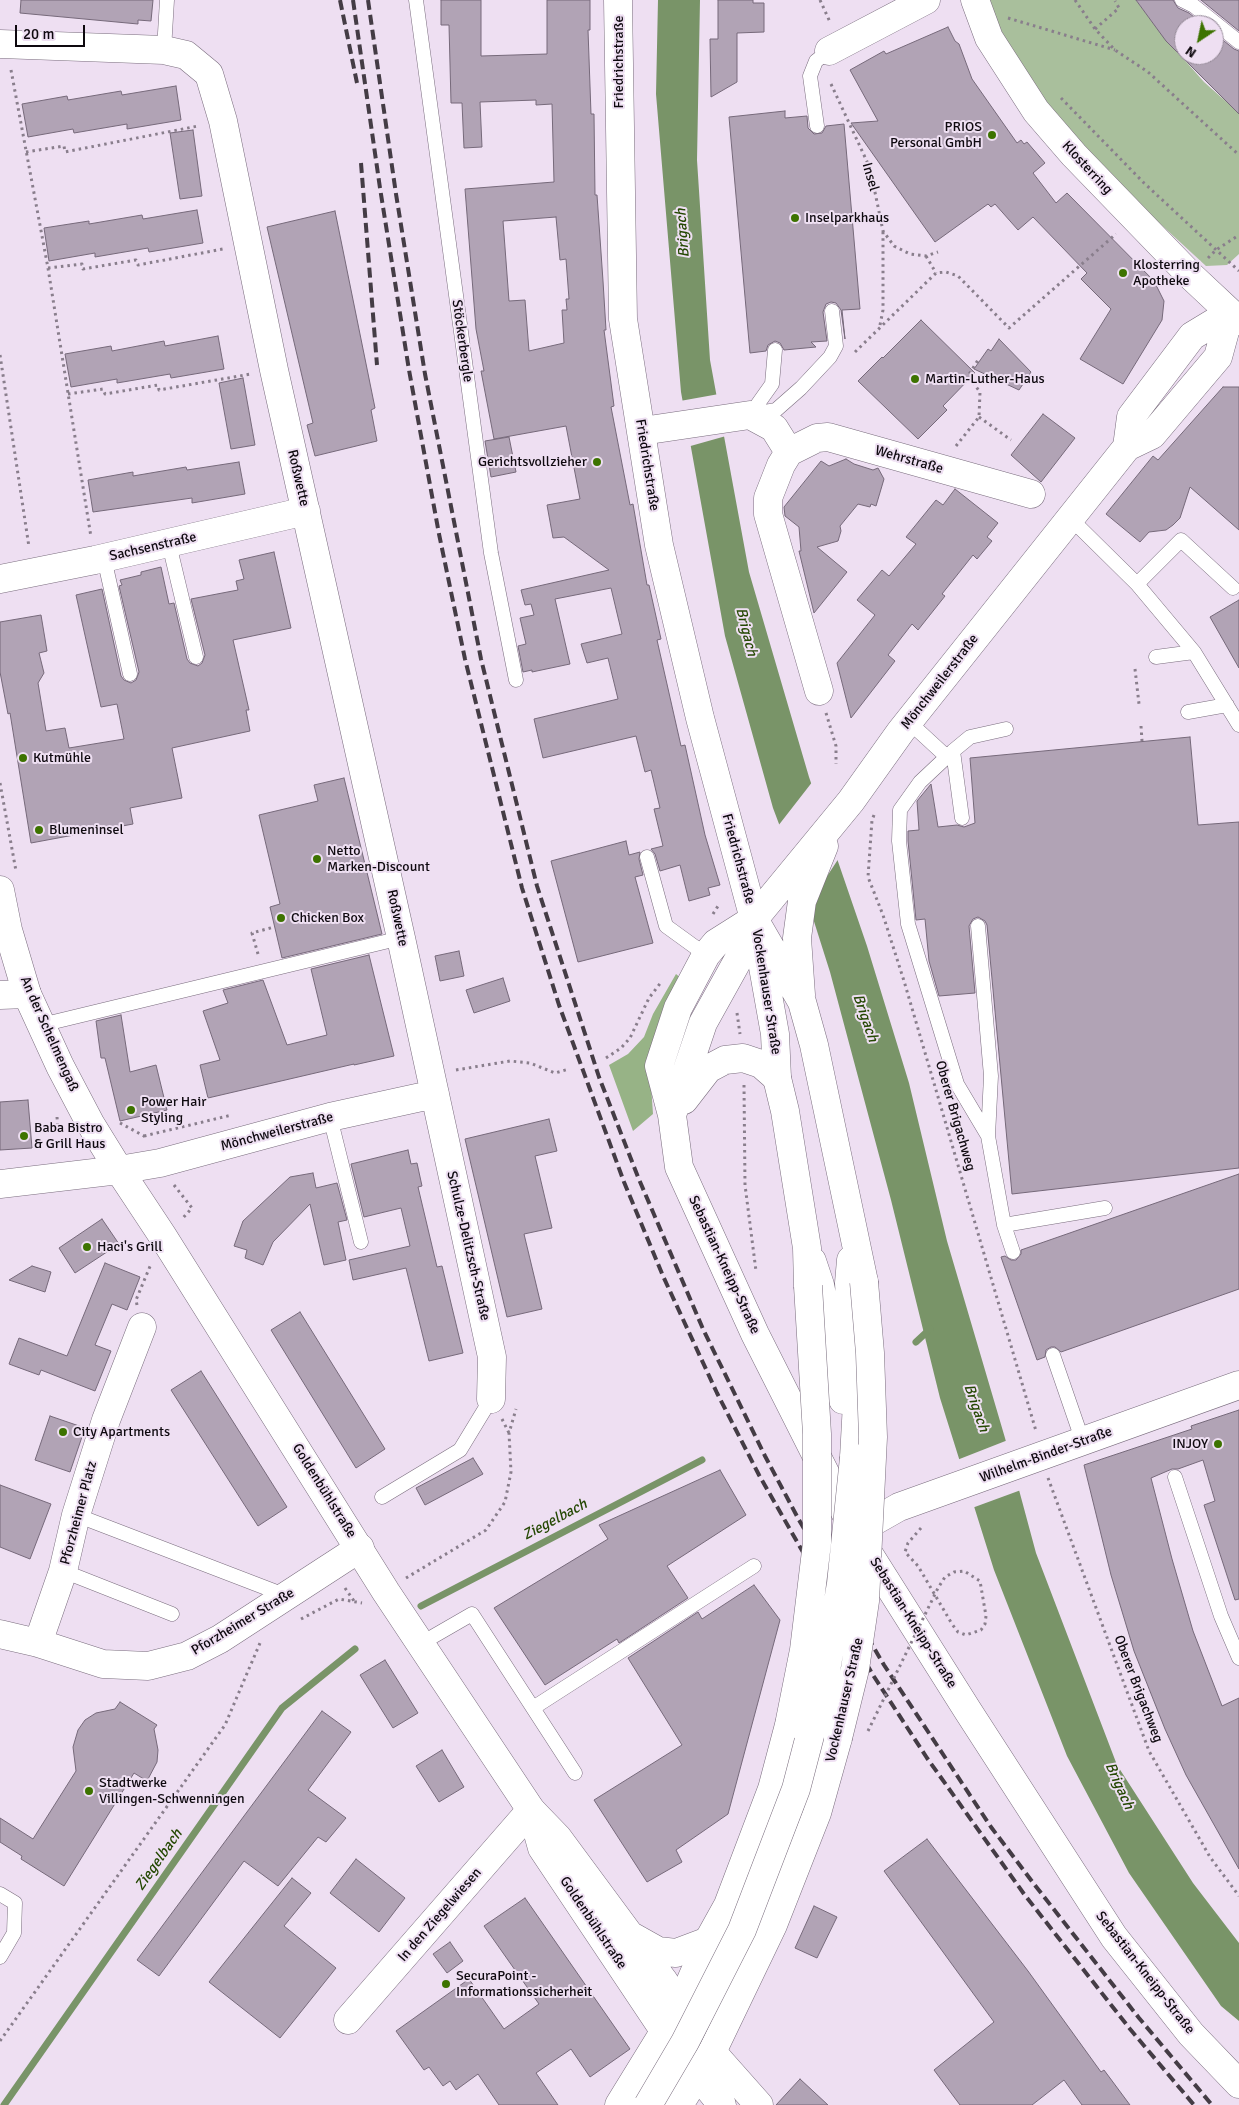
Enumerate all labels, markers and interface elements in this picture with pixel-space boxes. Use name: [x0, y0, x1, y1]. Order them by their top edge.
scale bar: [18, 15, 88, 47]
north arrow: [1174, 15, 1224, 65]
street label: Friedrichstraße: [611, 16, 627, 108]
text: 20 m: [23, 25, 54, 43]
text: N: [1182, 42, 1200, 62]
place label: PRIOS Personal GmbH: [890, 119, 982, 152]
marker: PRIOS Personal GmbH: [986, 129, 998, 141]
street label: Klosterring: [1058, 138, 1116, 198]
street label: Insel: [858, 161, 882, 193]
water label: Brigach: [672, 208, 694, 258]
place label: Inselparkhaus: [805, 210, 889, 226]
marker: Inselparkhaus: [789, 212, 801, 224]
place label: Klosterring Apotheke: [1133, 257, 1200, 290]
marker: Klosterring Apotheke: [1117, 267, 1129, 279]
street label: Stöckerbergle: [448, 299, 476, 383]
place label: Martin-Luther-Haus: [925, 371, 1045, 387]
marker: Martin-Luther-Haus: [909, 373, 921, 385]
street label: Friedrichstraße: [631, 418, 663, 512]
street label: Wehrstraße: [873, 442, 945, 478]
street label: Roßwette: [283, 448, 313, 508]
place label: Gerichtsvollzieher: [478, 454, 587, 470]
marker: Gerichtsvollzieher: [591, 456, 603, 468]
street label: Sachsenstraße: [108, 529, 198, 565]
water label: Brigach: [731, 606, 761, 658]
street label: Mönchweilerstraße: [898, 631, 982, 733]
place label: Kutmühle: [33, 750, 91, 766]
marker: Kutmühle: [17, 752, 29, 764]
street label: Friedrichstraße: [718, 812, 758, 906]
place label: Blumeninsel: [49, 822, 124, 838]
marker: Blumeninsel: [33, 824, 45, 836]
place label: Netto Marken-Discount: [327, 843, 430, 876]
marker: Netto Marken-Discount: [311, 853, 323, 865]
street label: Roßwette: [383, 888, 411, 948]
place label: Chicken Box: [291, 910, 364, 926]
marker: Chicken Box: [275, 912, 287, 924]
street label: Vockenhauser Straße: [748, 928, 784, 1056]
street label: An der Schelmengaß: [16, 974, 82, 1094]
water label: Brigach: [848, 992, 882, 1044]
street label: Oberer Brigachweg: [931, 1059, 979, 1173]
place label: Power Hair Styling: [141, 1094, 206, 1126]
marker: Power Hair Styling: [125, 1104, 137, 1116]
street label: Mönchweilerstraße: [219, 1109, 335, 1155]
place label: Baba Bistro & Grill Haus: [34, 1120, 105, 1152]
marker: Baba Bistro & Grill Haus: [18, 1130, 30, 1142]
street label: Schulze-Delitzsch-Straße: [443, 1170, 493, 1322]
street label: Sebastian-Kneipp-Straße: [684, 1193, 764, 1337]
place label: Haci's Grill: [97, 1239, 162, 1255]
marker: Haci's Grill: [81, 1241, 93, 1253]
water label: Brigach: [959, 1382, 993, 1434]
street label: Wilhelm-Binder-Straße: [978, 1423, 1114, 1487]
place label: City Apartments: [73, 1424, 170, 1440]
marker: City Apartments: [57, 1426, 69, 1438]
place label: INJOY: [1172, 1436, 1208, 1452]
marker: INJOY: [1212, 1438, 1224, 1450]
street label: Goldenbühlstraße: [288, 1441, 360, 1541]
street label: Pforzheimer Platz: [57, 1459, 101, 1567]
water label: Ziegelbach: [520, 1495, 590, 1545]
street label: Sebastian-Kneipp-Straße: [866, 1555, 960, 1691]
street label: Pforzheimer Straße: [189, 1585, 297, 1659]
street label: Oberer Brigachweg: [1110, 1633, 1166, 1745]
street label: Vockenhauser Straße: [823, 1636, 867, 1764]
water label: Brigach: [1101, 1760, 1137, 1812]
place label: Stadtwerke Villingen-Schwenningen: [99, 1775, 245, 1808]
marker: Stadtwerke Villingen-Schwenningen: [83, 1785, 95, 1797]
water label: Ziegelbach: [131, 1826, 187, 1894]
street label: In den Ziegelwiesen: [395, 1865, 485, 1965]
street label: Goldenbühlstraße: [556, 1873, 630, 1973]
street label: Sebastian-Kneipp-Straße: [1092, 1908, 1198, 2038]
place label: SecuraPoint - Informationssicherheit: [456, 1968, 592, 2000]
marker: SecuraPoint - Informationssicherheit: [440, 1978, 452, 1990]

